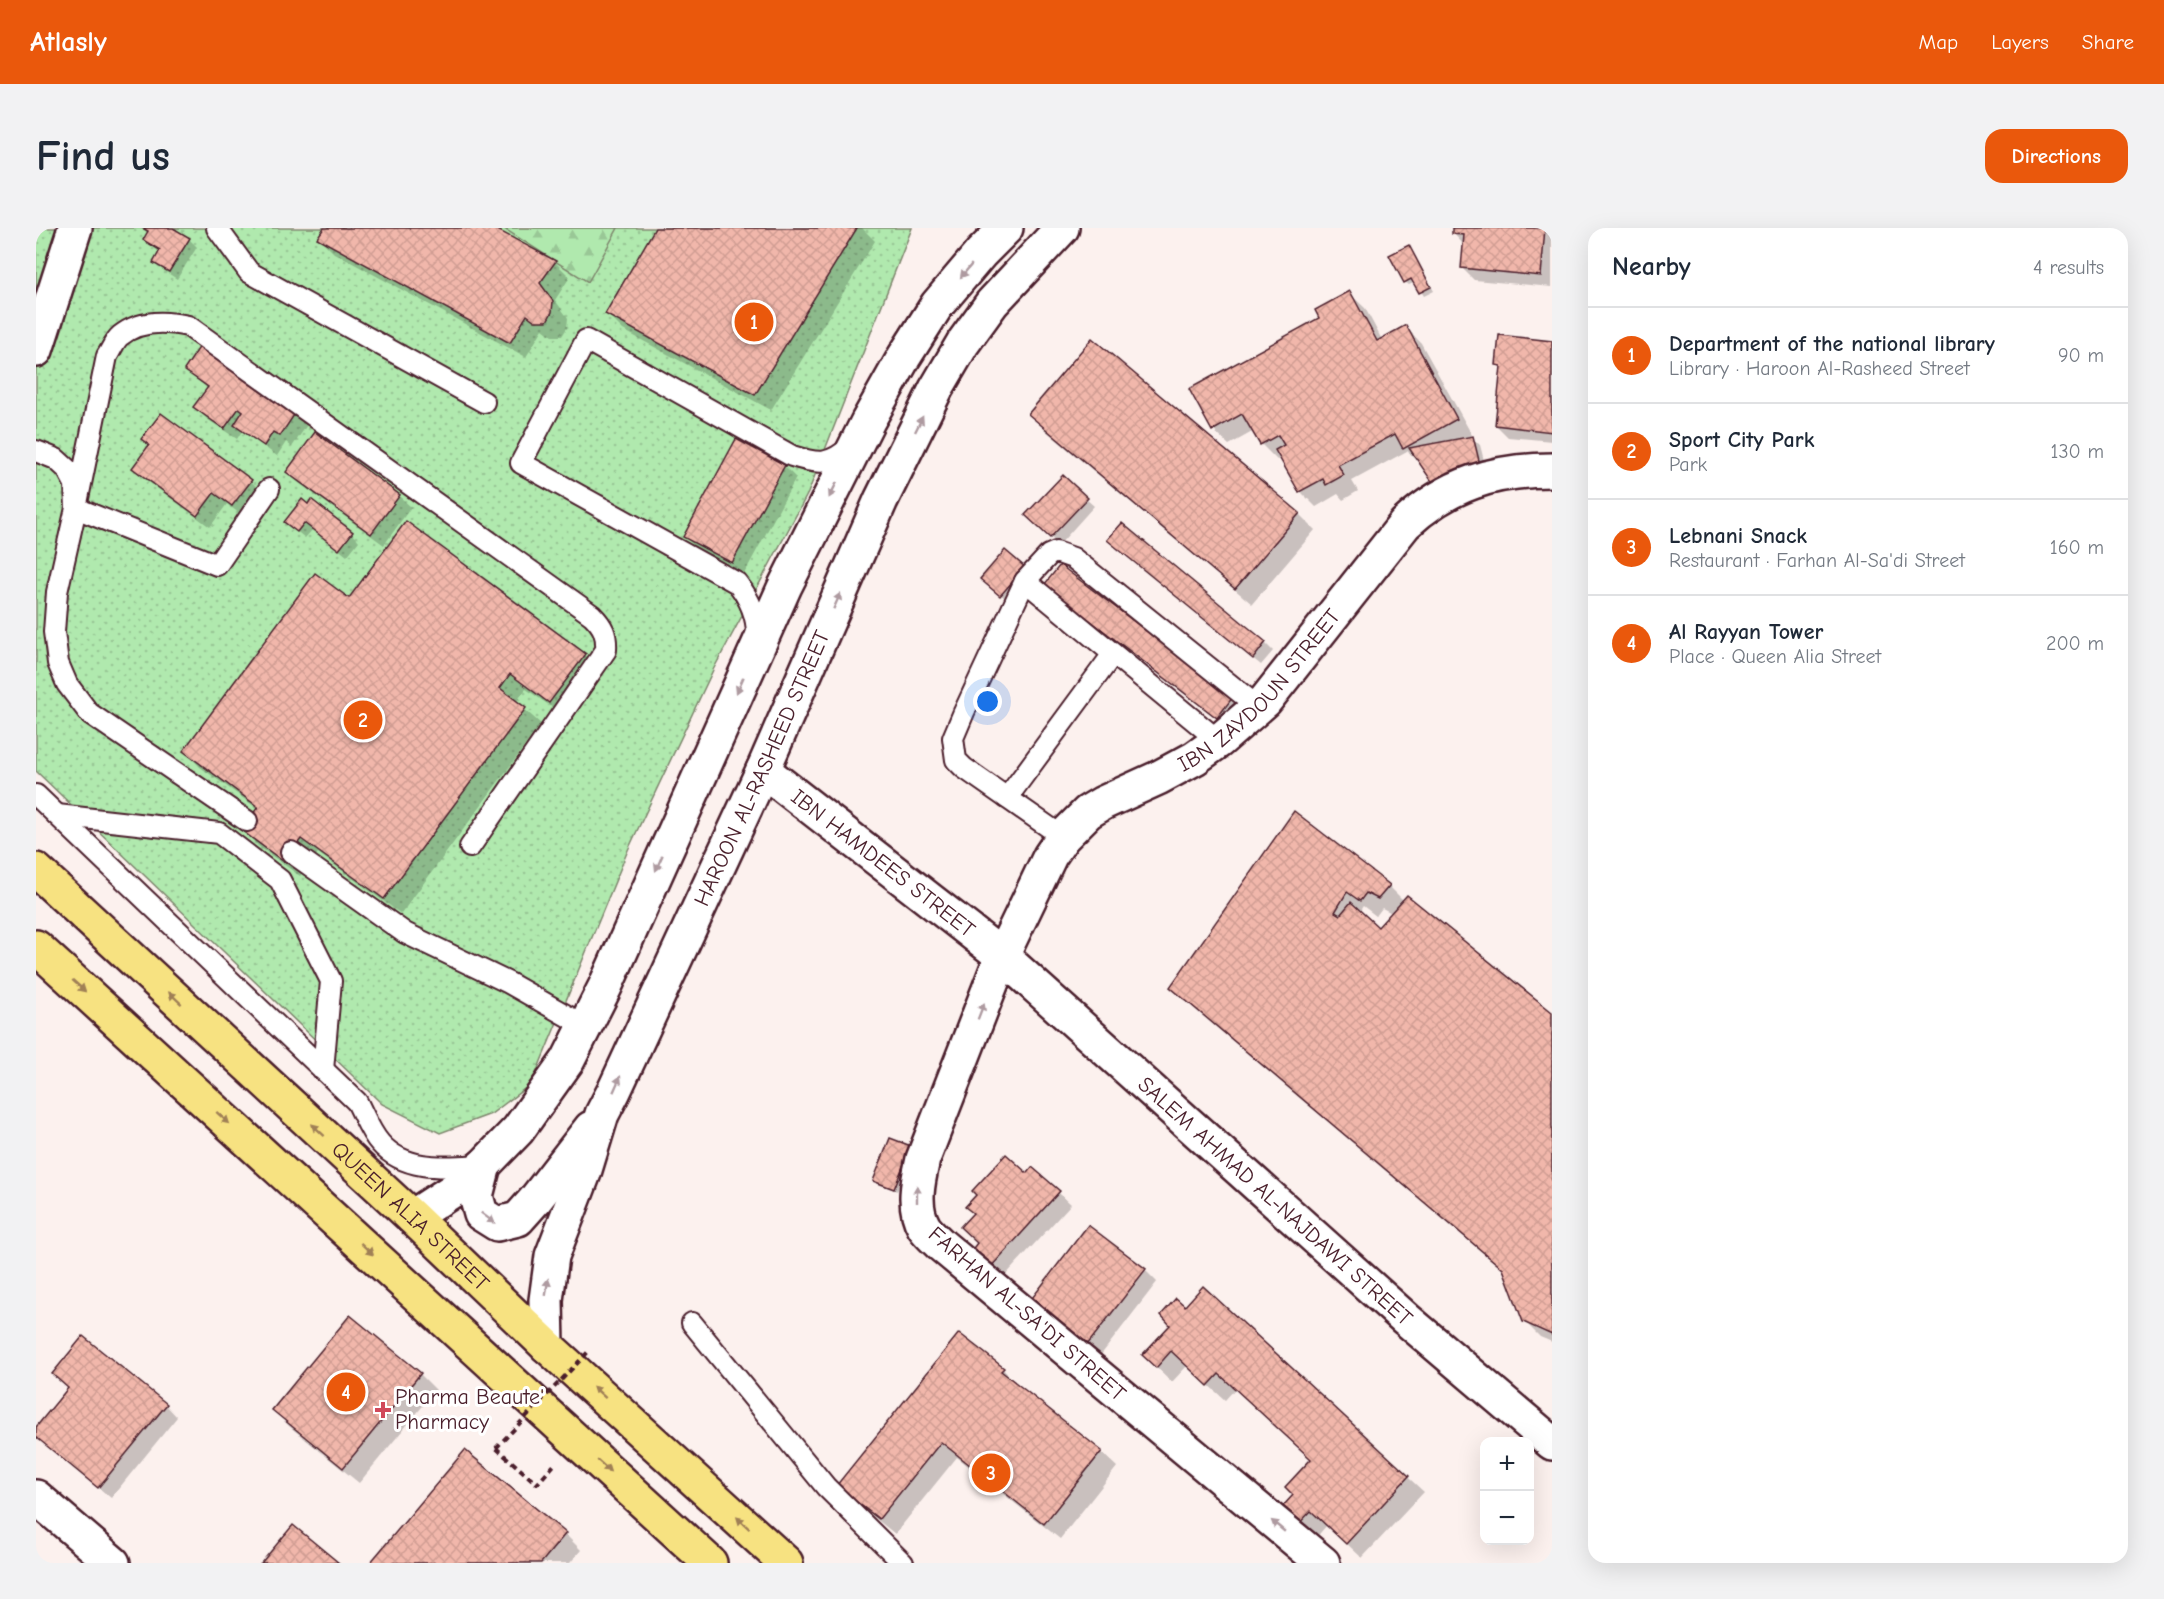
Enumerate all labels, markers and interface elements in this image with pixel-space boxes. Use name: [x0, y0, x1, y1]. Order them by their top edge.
text: Atlasly: [30, 26, 107, 58]
text: Map: [1919, 30, 1958, 54]
text: Layers: [1991, 30, 2049, 54]
text: Share: [2082, 30, 2134, 54]
button: Directions: [1985, 129, 2128, 183]
text: Find us: [36, 132, 170, 181]
text: Nearby: [1612, 252, 1691, 282]
text: 4 results: [2033, 256, 2104, 279]
one-way arrow: [960, 263, 973, 278]
pin: 1: [734, 300, 774, 344]
text: Department of the national library: [1669, 331, 1995, 357]
text: 1: [1628, 344, 1635, 367]
text: 90 m: [2058, 344, 2104, 367]
text: Library · Haroon Al-Rasheed Street: [1669, 357, 1970, 380]
one-way arrow: [914, 415, 923, 432]
text: Sport City Park: [1669, 427, 1814, 453]
text: 2: [1627, 440, 1636, 463]
text: 130 m: [2051, 440, 2104, 463]
text: Park: [1669, 453, 1707, 476]
one-way arrow: [828, 482, 838, 499]
text: Lebnani Snack: [1669, 523, 1807, 549]
text: 3: [1627, 536, 1636, 559]
text: 160 m: [2050, 536, 2104, 559]
text: Restaurant · Farhan Al-Sa'di Street: [1669, 549, 1965, 572]
one-way arrow: [832, 591, 842, 609]
street label: IBN ZAYDOUN STREET: [1174, 603, 1346, 778]
text: Al Rayyan Tower: [1669, 619, 1823, 645]
street label: HAROON AL-RASHEED STREET: [689, 626, 836, 910]
text: 4: [1627, 632, 1636, 655]
text: 200 m: [2046, 632, 2104, 655]
text: Place · Queen Alia Street: [1669, 645, 1881, 668]
one-way arrow: [735, 677, 744, 694]
your location: [973, 687, 1002, 716]
pin: 2: [344, 698, 382, 742]
street label: IBN HAMDEES STREET: [786, 784, 981, 943]
one-way arrow: [654, 854, 664, 872]
one-way arrow: [71, 979, 86, 992]
one-way arrow: [167, 991, 182, 1005]
one-way arrow: [976, 1001, 986, 1019]
street label: SALEM AHMAD AL-NAJDAWI STREET: [1133, 1071, 1418, 1332]
one-way arrow: [613, 1075, 623, 1093]
one-way arrow: [216, 1111, 231, 1125]
one-way arrow: [310, 1123, 325, 1137]
street label: QUEEN ALIA STREET: [326, 1136, 495, 1297]
one-way arrow: [912, 1185, 922, 1204]
one-way arrow: [480, 1211, 496, 1224]
street label: FARHAN AL-SA'DI STREET: [923, 1221, 1131, 1407]
one-way arrow: [359, 1242, 374, 1255]
one-way arrow: [543, 1278, 552, 1297]
pin: 4: [326, 1370, 366, 1414]
place label: Pharma Beaute' Pharmacy: [395, 1384, 544, 1435]
one-way arrow: [592, 1386, 607, 1399]
marker: Pharma Beaute' Pharmacy: [376, 1403, 390, 1417]
map controls: [1480, 1437, 1534, 1545]
button: +: [1480, 1437, 1534, 1491]
pin: 3: [972, 1450, 1010, 1496]
one-way arrow: [596, 1459, 611, 1472]
button: −: [1480, 1491, 1534, 1545]
one-way arrow: [736, 1517, 750, 1531]
one-way arrow: [1270, 1519, 1286, 1532]

